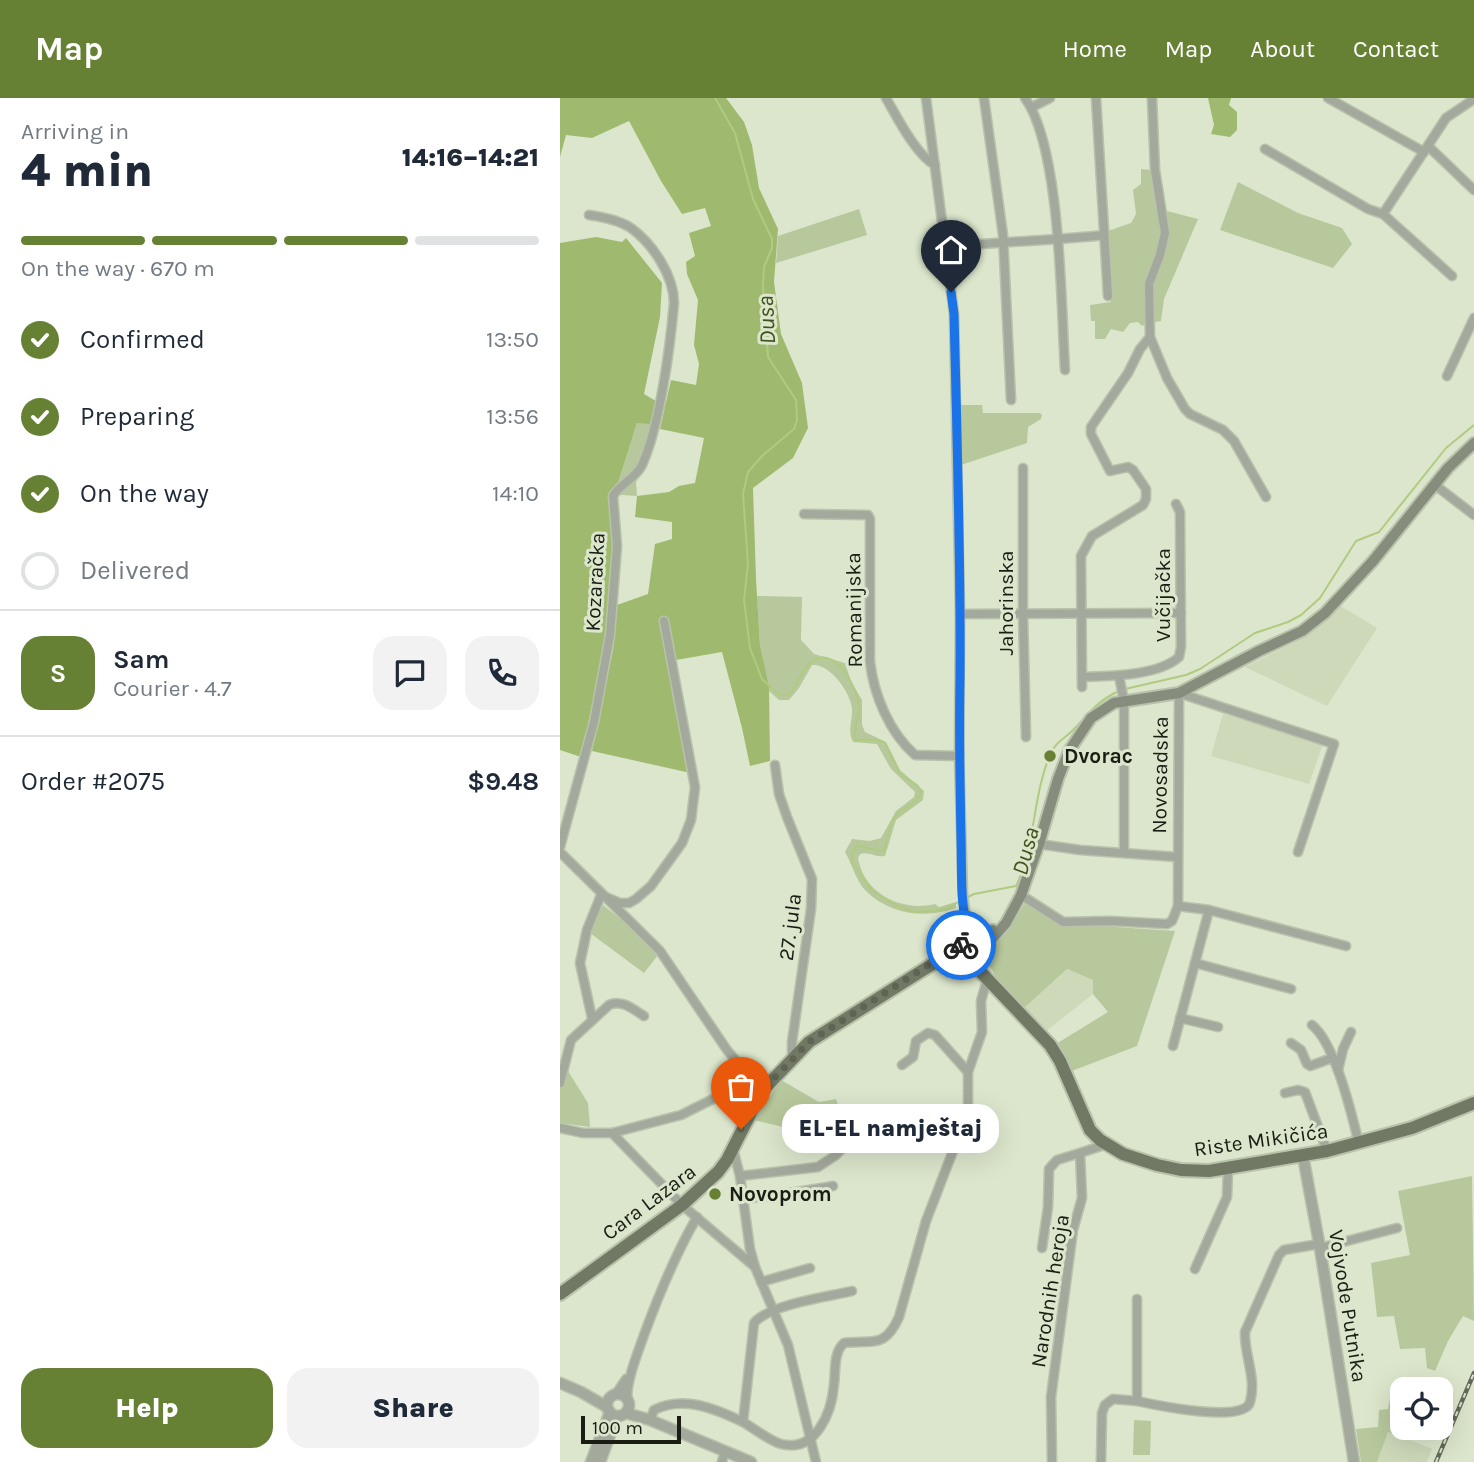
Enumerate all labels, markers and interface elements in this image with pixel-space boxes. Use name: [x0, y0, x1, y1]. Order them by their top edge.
text: Map: [35, 30, 103, 68]
text: Home: [1063, 35, 1127, 63]
text: Map: [1165, 35, 1212, 63]
text: About: [1250, 35, 1315, 63]
text: Contact: [1353, 35, 1439, 63]
text: Arriving in: [21, 118, 129, 145]
text: 14:16–14:21: [402, 142, 539, 173]
text: 4 min: [21, 144, 153, 198]
pin: [921, 220, 981, 292]
icon: home: [932, 231, 970, 269]
text: On the way · 670 m: [21, 255, 215, 282]
water label: Dusa: [752, 295, 781, 345]
icon: check: [21, 321, 59, 359]
text: Confirmed: [80, 324, 205, 355]
text: 13:50: [486, 326, 539, 353]
icon: check: [21, 398, 59, 436]
text: Preparing: [80, 401, 194, 432]
text: 13:56: [486, 403, 539, 430]
icon: check: [21, 475, 59, 513]
text: On the way: [80, 478, 209, 509]
text: 14:10: [492, 480, 539, 507]
street label: Kozaračka: [580, 532, 610, 632]
street label: Vučijačka: [1151, 548, 1175, 642]
street label: Jahorinska: [994, 550, 1018, 656]
street label: Romanijska: [841, 552, 867, 668]
text: Delivered: [80, 555, 190, 586]
button: chat: [373, 636, 447, 710]
button: phone: [465, 636, 539, 710]
text: Sam: [113, 644, 169, 675]
text: S: [50, 658, 66, 689]
text: Courier · 4.7: [113, 675, 232, 702]
street label: Novosadska: [1147, 716, 1173, 834]
place label: Dvorac: [1064, 744, 1133, 768]
marker: Dvorac: [1042, 748, 1058, 764]
text: Order #2075: [21, 766, 165, 797]
text: $9.48: [467, 766, 539, 797]
water label: Dusa: [1006, 824, 1045, 878]
street label: 27. jula: [774, 892, 806, 962]
courier: [926, 910, 996, 980]
icon: bike: [942, 926, 980, 964]
pin: [711, 1057, 771, 1129]
icon: bag: [722, 1068, 760, 1106]
callout: EL-EL namještaj: [783, 1104, 1000, 1154]
text: EL-EL namještaj: [799, 1115, 982, 1142]
street label: Riste Mikičića: [1192, 1119, 1330, 1161]
street label: Cara Lazara: [598, 1159, 700, 1245]
place label: Novoprom: [729, 1182, 832, 1206]
marker: Novoprom: [707, 1186, 723, 1202]
street label: Narodnih heroja: [1026, 1213, 1074, 1369]
street label: Vojvode Putnika: [1324, 1228, 1372, 1384]
button: Help: [21, 1368, 273, 1448]
button: Share: [287, 1368, 539, 1448]
map controls: [1390, 1377, 1453, 1440]
button: locate: [1390, 1377, 1453, 1440]
scale bar: [581, 1413, 681, 1445]
text: 100 m: [592, 1417, 643, 1439]

